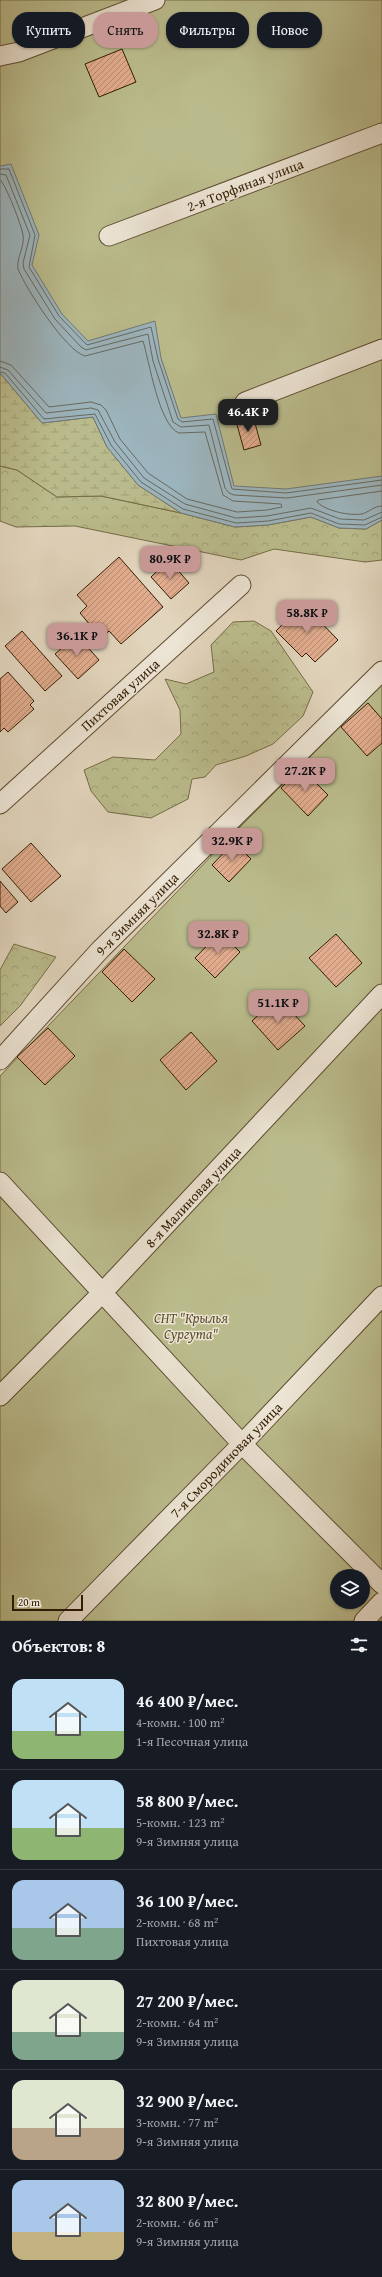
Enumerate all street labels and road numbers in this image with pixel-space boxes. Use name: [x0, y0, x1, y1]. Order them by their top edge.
street label: 2-я Торфяная улица: [184, 153, 307, 216]
street label: Пихтовая улица: [76, 654, 164, 736]
street label: 9-я Зимняя улица: [91, 868, 183, 960]
street label: 8-я Малиновая улица: [141, 1142, 246, 1252]
street label: 7-я Смородиновая улица: [165, 1397, 287, 1522]

